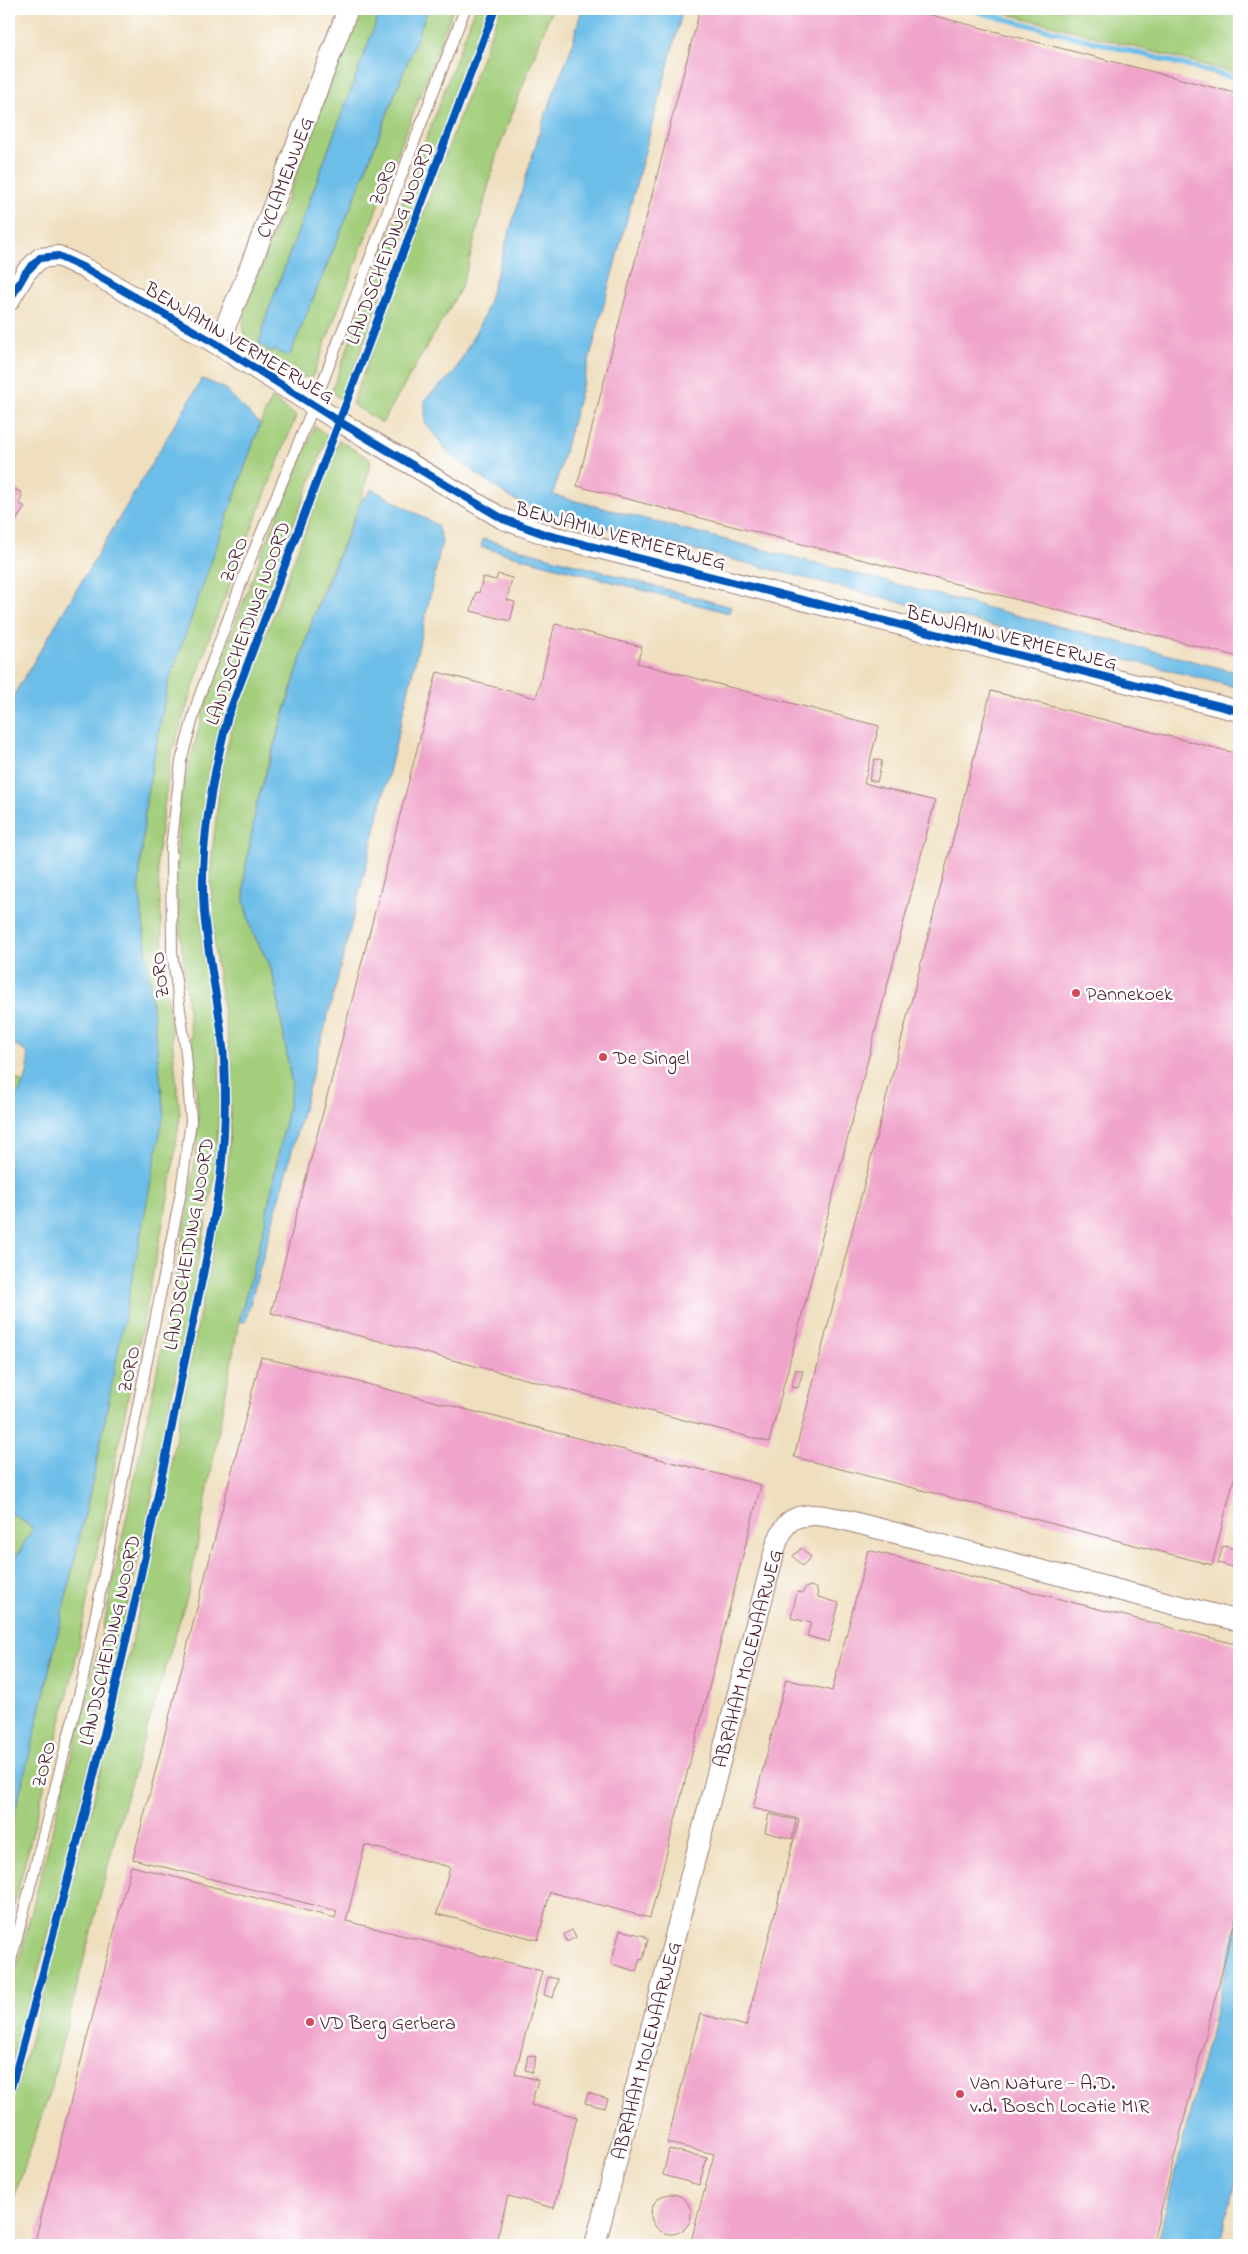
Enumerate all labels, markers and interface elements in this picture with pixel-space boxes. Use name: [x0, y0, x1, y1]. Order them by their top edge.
street label: CYCLAMENWEG: [250, 113, 323, 243]
street label: LANDSCHEIDING NOORD: [339, 138, 443, 349]
street label: ZORO: [362, 156, 406, 210]
street label: BENJAMIN VERMEERWEG: [138, 275, 339, 412]
street label: BENJAMIN VERMEERWEG: [511, 495, 729, 579]
street label: LANDSCHEIDING NOORD: [199, 518, 300, 730]
street label: ZORO: [213, 533, 257, 587]
street label: BENJAMIN VERMEERWEG: [902, 599, 1120, 680]
street label: ZORO: [144, 950, 179, 1000]
place label: Pannekoek: [1086, 981, 1173, 1010]
marker: Pannekoek: [1070, 987, 1082, 999]
place label: De Singel: [612, 1045, 689, 1075]
marker: De Singel: [597, 1051, 609, 1063]
street label: LANDSCHEIDING NOORD: [158, 1136, 223, 1353]
street label: ZORO: [111, 1344, 150, 1395]
street label: LANDSCHEIDING NOORD: [73, 1533, 150, 1749]
street label: ABRAHAM MOLENAARWEG: [707, 1547, 791, 1771]
street label: ZORO: [26, 1738, 65, 1791]
street label: ABRAHAM MOLENAARWEG: [606, 1939, 690, 2163]
place label: VD Berg Gerbera: [319, 2010, 456, 2040]
marker: VD Berg Gerbera: [304, 2016, 316, 2028]
place label: Van Nature - A.D. v.d. Bosch Locatie MIR: [969, 2070, 1150, 2122]
marker: Van Nature - A.D. v.d. Bosch Locatie MIR: [954, 2088, 966, 2100]

